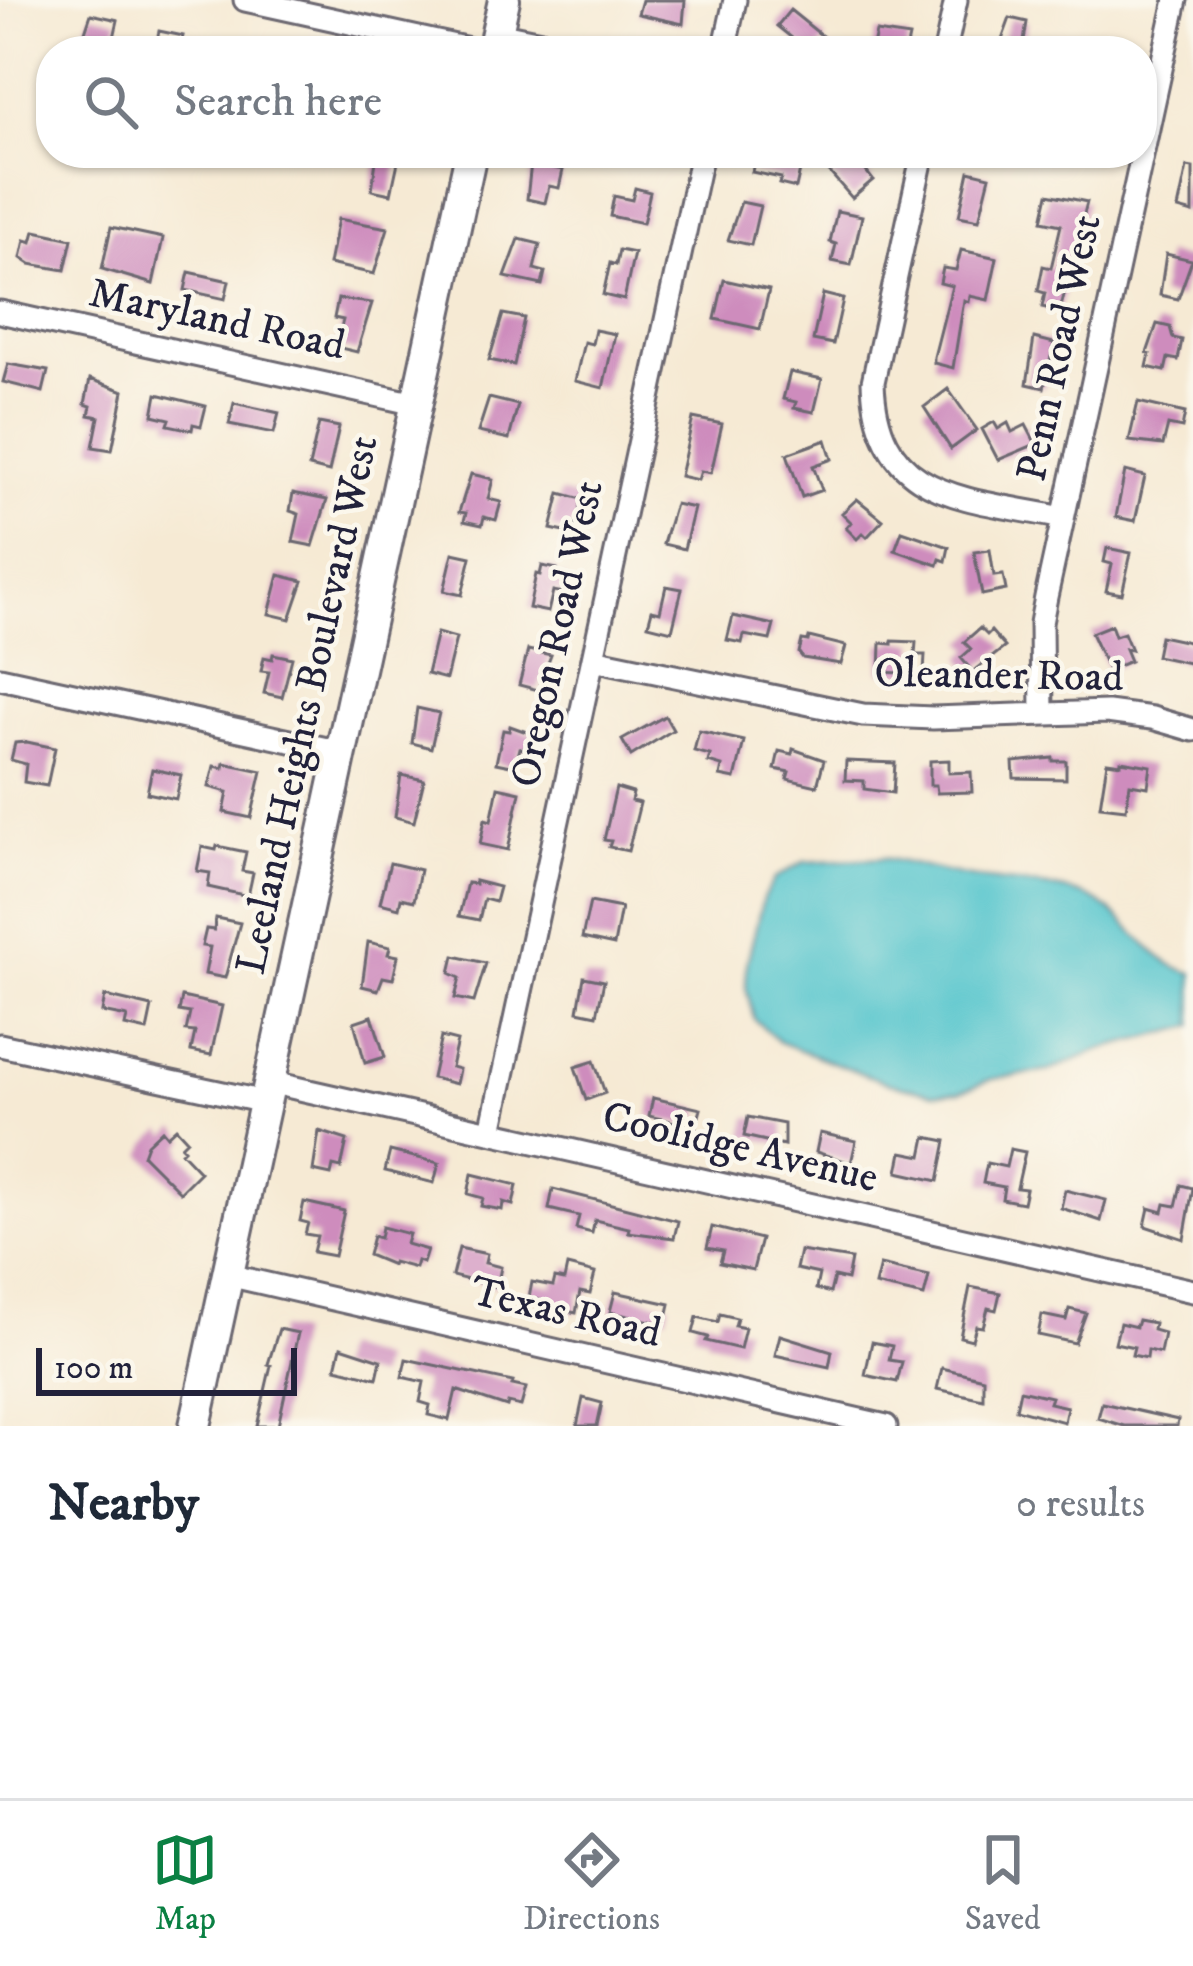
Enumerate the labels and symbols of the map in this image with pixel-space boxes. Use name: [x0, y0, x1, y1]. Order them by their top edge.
street label: Penn Road West: [1006, 210, 1114, 486]
street label: Maryland Road: [84, 268, 350, 372]
street label: Leeland Heights Boulevard West: [225, 431, 391, 979]
street label: Oregon Road West: [500, 476, 616, 792]
street label: Oleander Road: [874, 648, 1124, 704]
street label: Coolidge Avenue: [597, 1091, 883, 1205]
street label: Texas Road: [466, 1266, 666, 1360]
scale bar: [36, 1342, 297, 1395]

